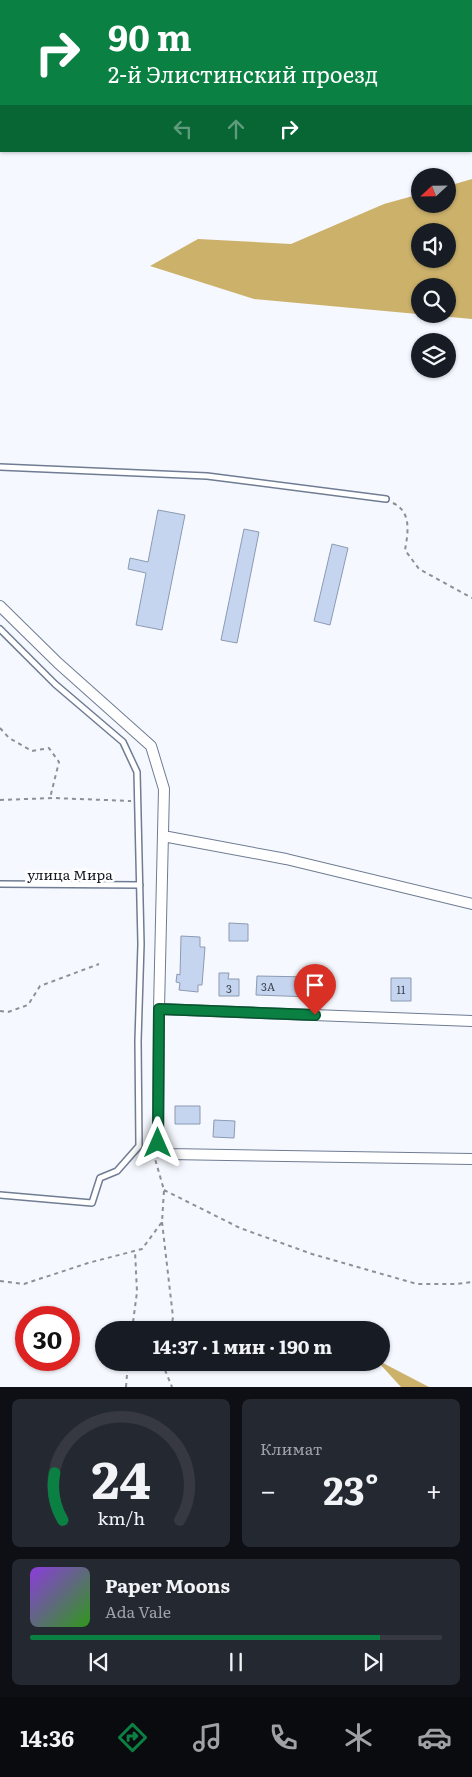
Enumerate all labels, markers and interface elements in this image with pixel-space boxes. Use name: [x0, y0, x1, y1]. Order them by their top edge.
text: 90 m: [108, 10, 192, 62]
icon: right: [25, 20, 90, 85]
text: 2-й Элистинский проезд: [108, 57, 378, 90]
icon: left: [169, 115, 197, 143]
icon: ahead: [222, 115, 250, 143]
icon: right: [275, 115, 303, 143]
north arrow: [411, 168, 456, 212]
map controls: [411, 168, 456, 378]
button: sound: [411, 223, 456, 268]
button: search: [411, 278, 456, 323]
button: layers: [411, 333, 456, 378]
street label: улица Мира: [27, 864, 113, 884]
pin: [294, 964, 336, 1015]
icon: arrive: [301, 971, 329, 999]
house number: 3А: [261, 978, 275, 994]
house number: 3: [226, 980, 232, 996]
house number: 11: [397, 981, 406, 997]
position arrow: [131, 1116, 183, 1168]
speed limit sign: 30: [15, 1306, 80, 1371]
text: 14:37 · 1 мин · 190 m: [153, 1332, 332, 1360]
text: Климат: [260, 1436, 322, 1460]
text: 24: [91, 1438, 151, 1515]
text: 23°: [323, 1460, 379, 1517]
text: −: [260, 1468, 276, 1510]
text: +: [426, 1468, 442, 1510]
text: km/h: [97, 1504, 145, 1531]
text: Paper Moons: [105, 1571, 230, 1599]
text: Ada Vale: [105, 1599, 171, 1623]
icon: previous: [85, 1648, 113, 1676]
icon: pause: [222, 1648, 250, 1676]
icon: next: [359, 1648, 387, 1676]
icon: directions: [115, 1720, 150, 1755]
icon: music: [190, 1720, 225, 1755]
icon: phone: [266, 1720, 301, 1755]
icon: climate: [341, 1720, 376, 1755]
icon: car: [417, 1720, 452, 1755]
text: 14:36: [20, 1721, 74, 1754]

